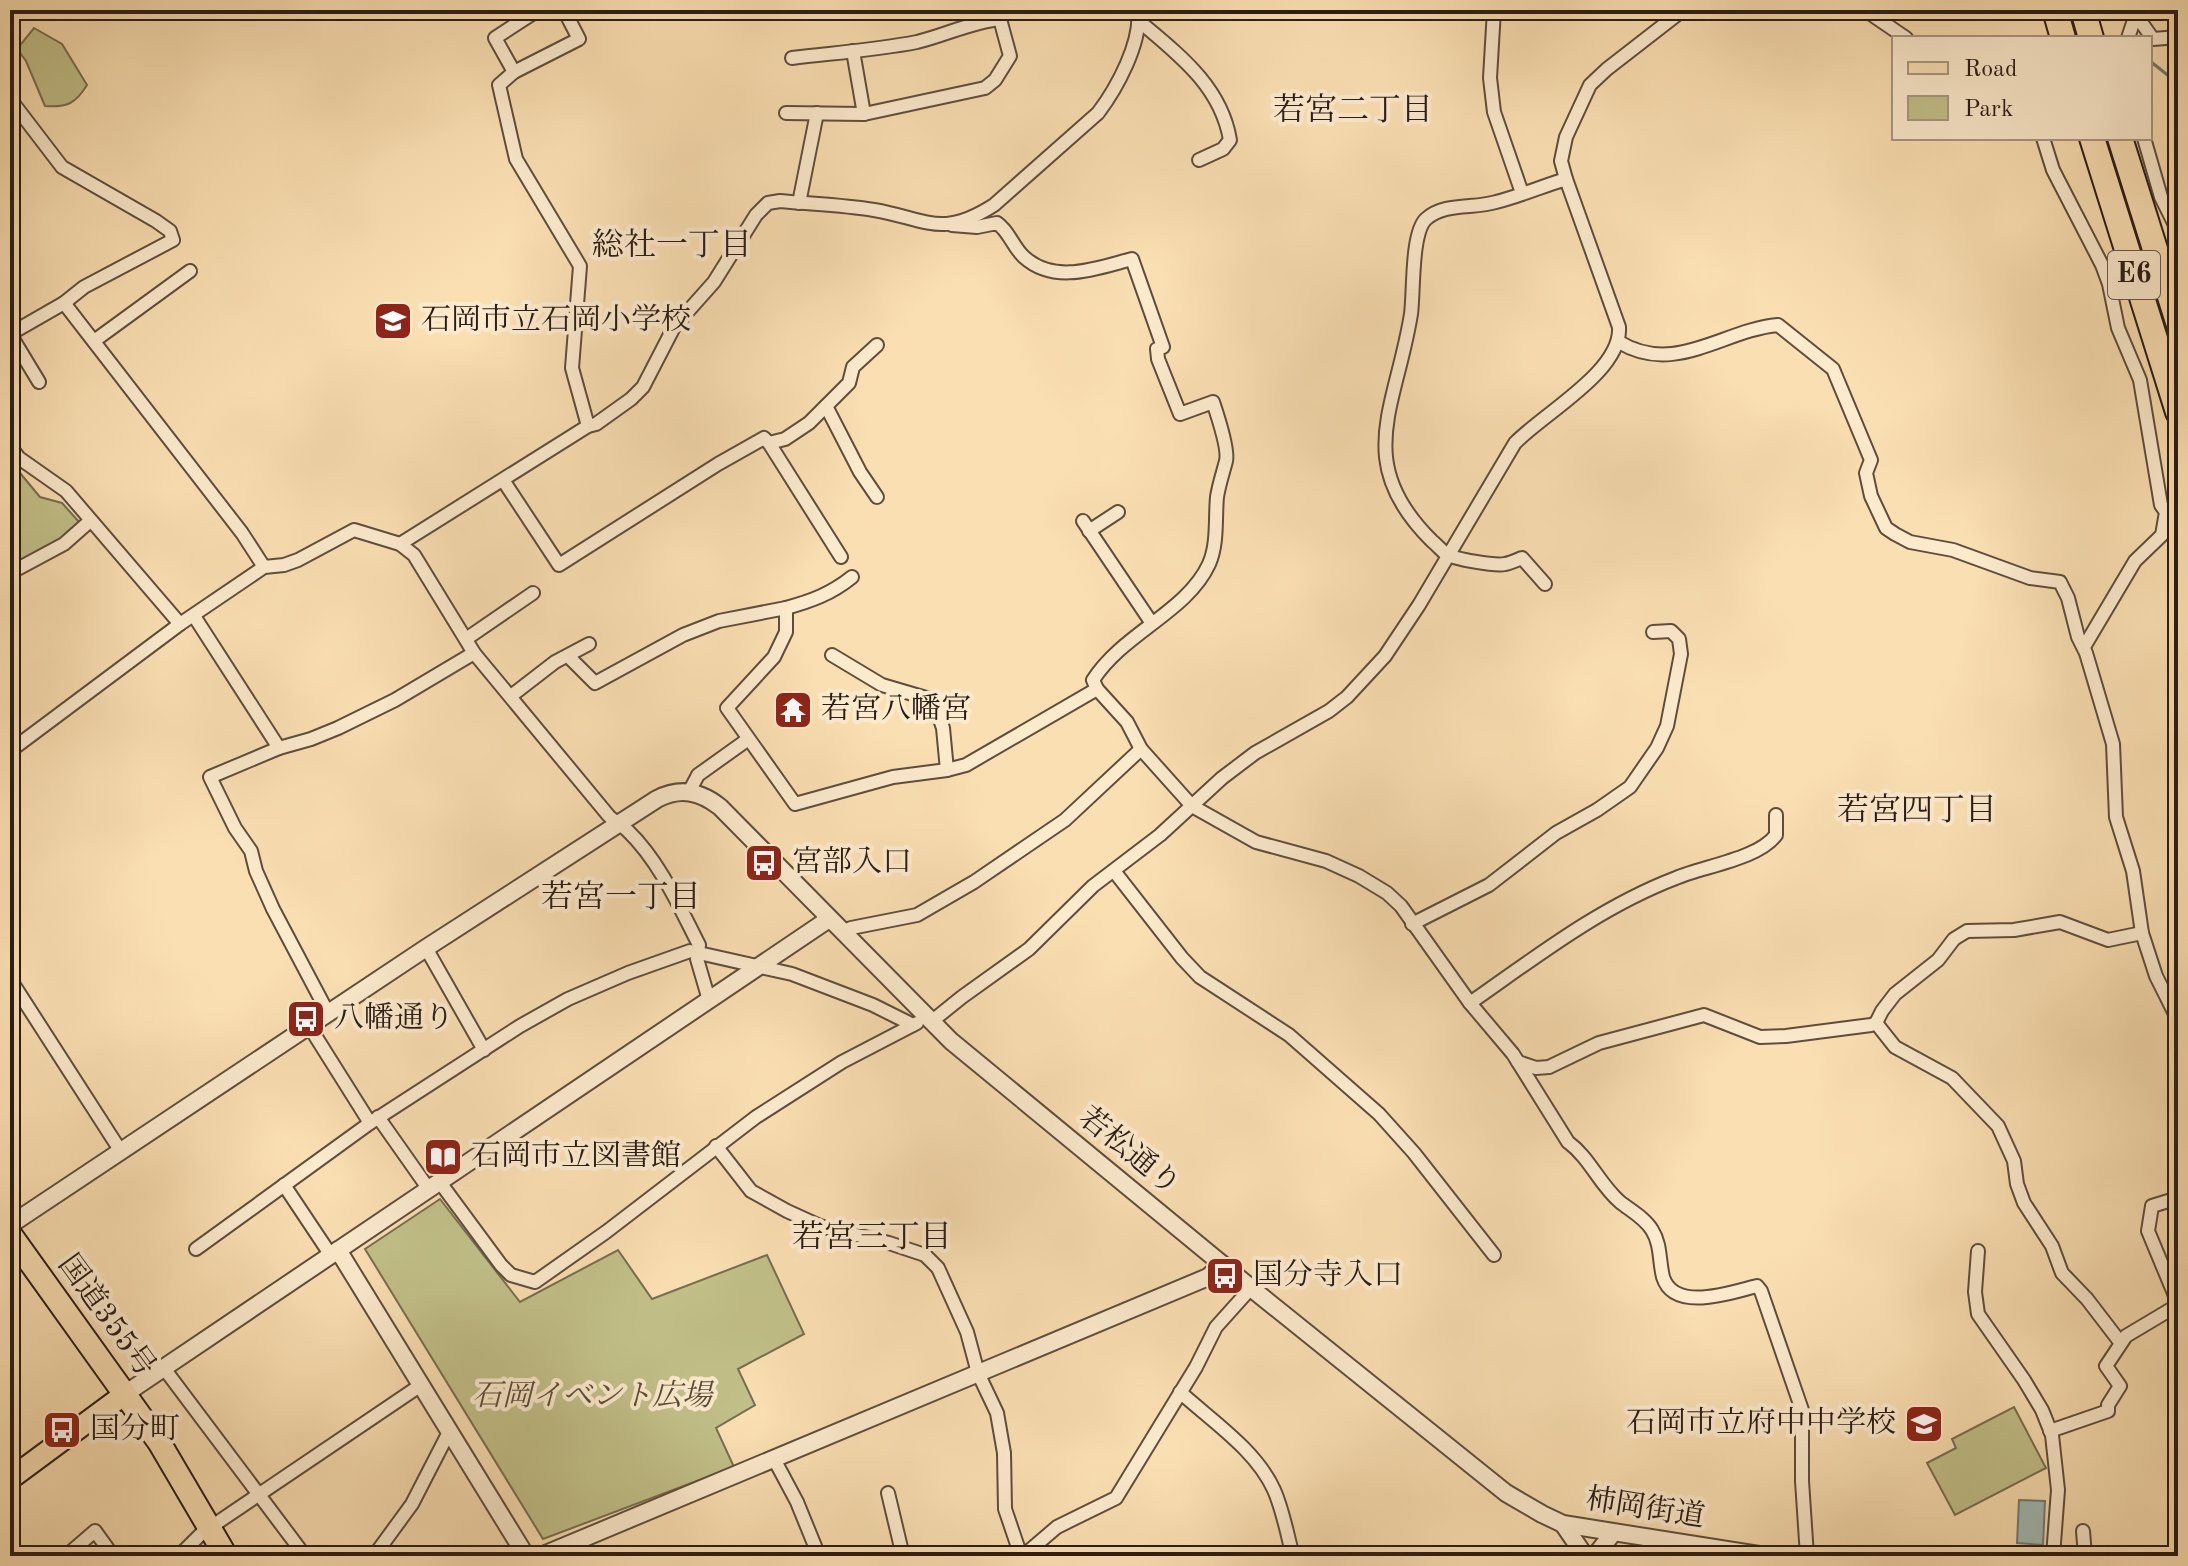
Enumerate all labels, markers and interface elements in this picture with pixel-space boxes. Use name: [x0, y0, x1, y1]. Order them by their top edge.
legend: [1892, 36, 2152, 140]
text: Road: [1964, 58, 2017, 82]
district label: 若宮二丁目: [1273, 93, 1433, 128]
text: Park: [1964, 98, 2013, 122]
district label: 総社一丁目: [592, 228, 752, 263]
road number: E6: [2108, 251, 2160, 299]
school or university icon: 石岡市立石岡小学校: [372, 300, 414, 342]
place label: 石岡市立石岡小学校: [421, 303, 691, 336]
temple icon: 若宮八幡宮: [772, 689, 814, 731]
place label: 若宮八幡宮: [821, 692, 971, 725]
district label: 若宮四丁目: [1837, 793, 1997, 828]
bus stop icon: 宮部入口: [743, 842, 785, 884]
place label: 宮部入口: [792, 845, 912, 878]
district label: 若宮一丁目: [541, 880, 701, 915]
bus stop icon: 八幡通り: [285, 998, 327, 1040]
place label: 八幡通り: [334, 1001, 454, 1034]
street label: 若松通り: [1073, 1100, 1187, 1201]
library icon: 石岡市立図書館: [422, 1136, 464, 1178]
place label: 石岡市立図書館: [471, 1139, 681, 1172]
district label: 若宮三丁目: [792, 1220, 952, 1255]
street label: 国道355号: [52, 1248, 162, 1382]
bus stop icon: 国分寺入口: [1204, 1255, 1246, 1297]
place label: 国分寺入口: [1253, 1258, 1403, 1291]
park label: 石岡イベント広場: [472, 1379, 715, 1412]
school or university icon: 石岡市立府中中学校: [1903, 1403, 1945, 1445]
place label: 石岡市立府中中学校: [1626, 1406, 1896, 1439]
bus stop icon: 国分町: [41, 1409, 83, 1451]
place label: 国分町: [90, 1412, 180, 1445]
street label: 柿岡街道: [1583, 1482, 1707, 1533]

